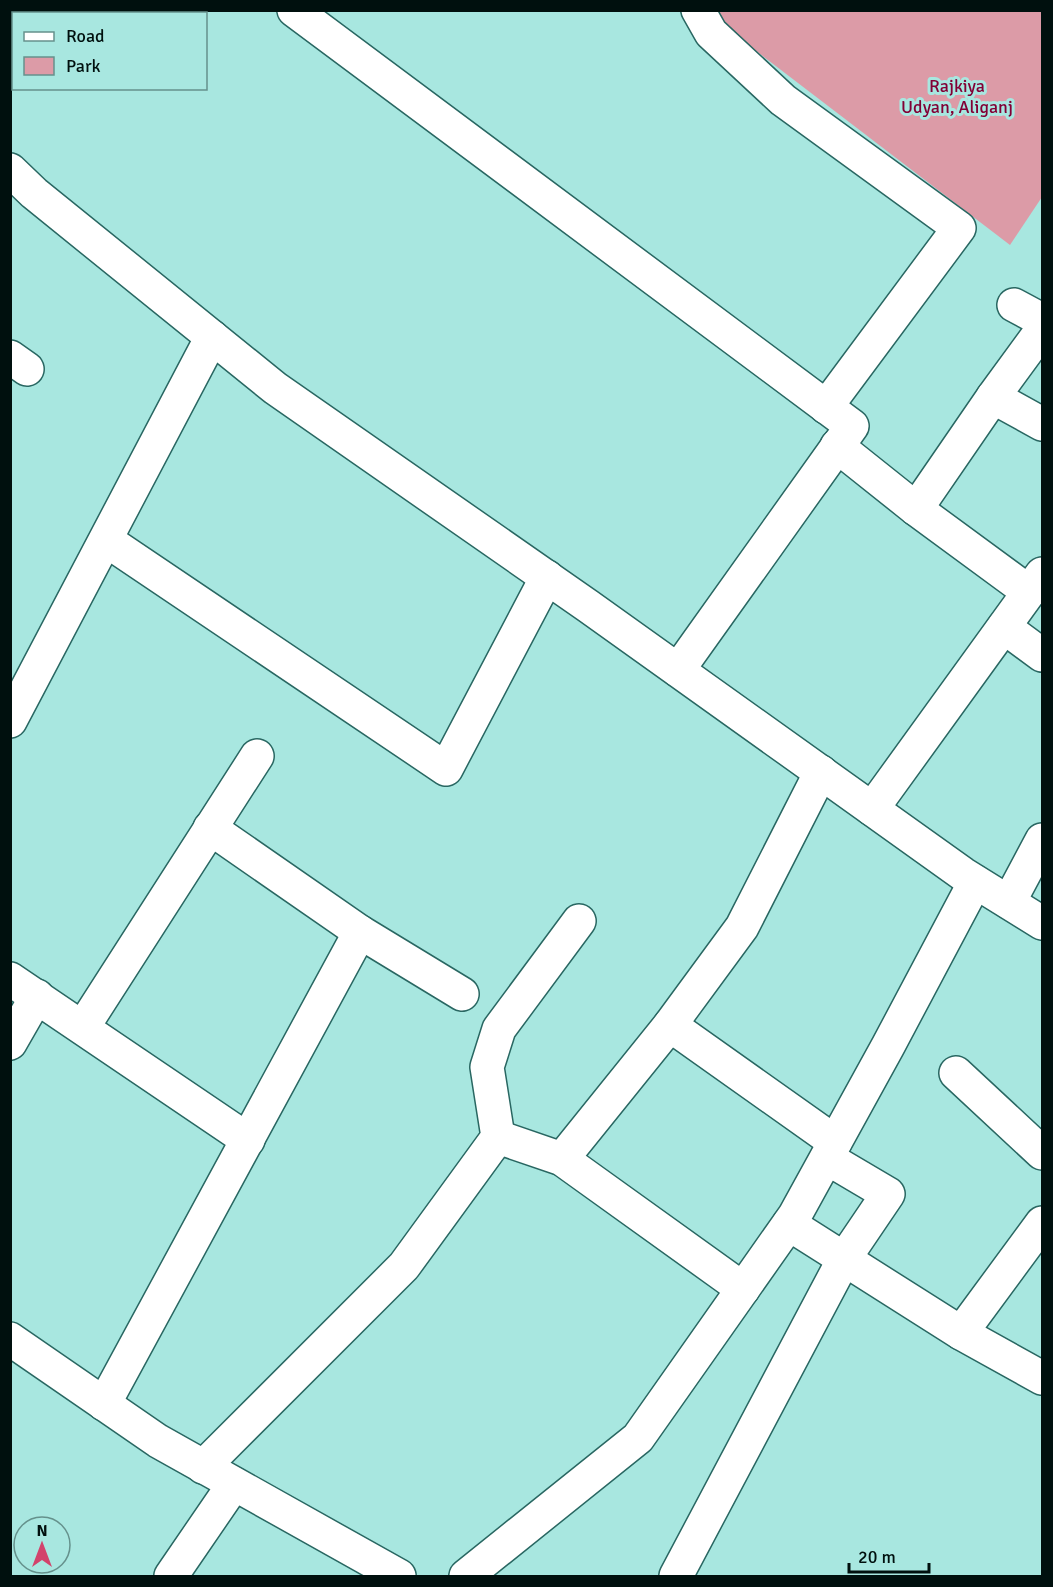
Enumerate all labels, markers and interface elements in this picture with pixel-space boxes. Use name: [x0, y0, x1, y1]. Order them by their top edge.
legend: [12, 12, 207, 90]
text: Road: [66, 25, 105, 47]
text: Park: [66, 55, 101, 77]
park label: Rajkiya Udyan, Aliganj: [901, 75, 1013, 118]
north arrow: [12, 1515, 72, 1575]
text: N: [36, 1521, 48, 1541]
scale bar: [849, 1536, 928, 1574]
text: 20 m: [858, 1546, 896, 1568]

